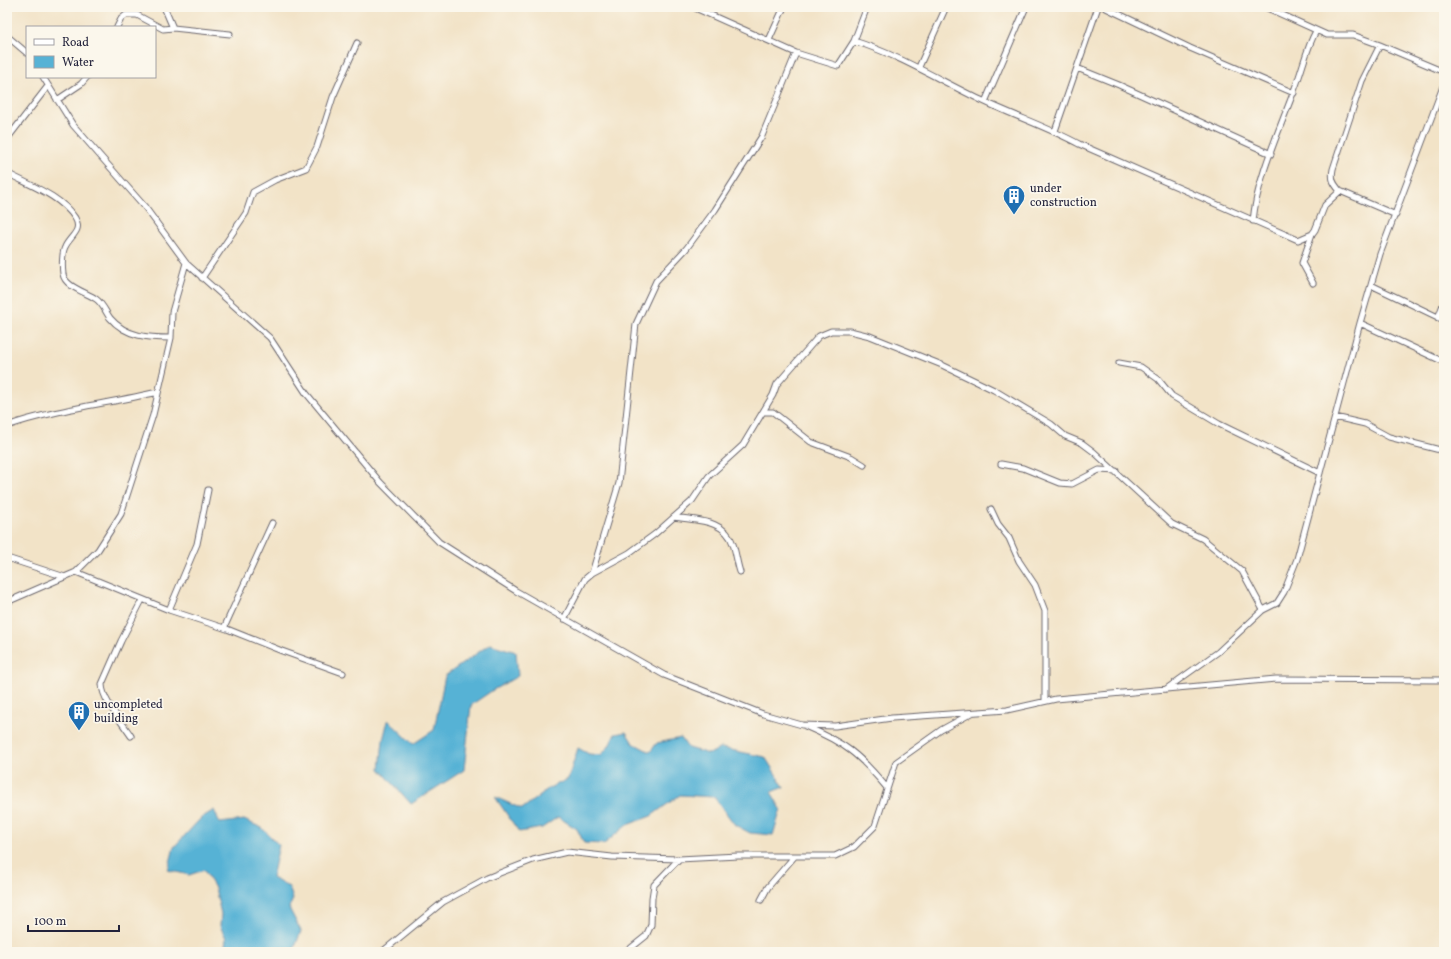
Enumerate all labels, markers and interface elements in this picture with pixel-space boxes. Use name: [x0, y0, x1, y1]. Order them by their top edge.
legend: [26, 26, 156, 78]
text: Road: [62, 35, 89, 51]
text: Water: [62, 55, 94, 71]
place label: under construction: [1030, 181, 1097, 211]
building icon: under construction: [1001, 183, 1027, 216]
place label: uncompleted building: [94, 697, 163, 727]
building icon: uncompleted building: [66, 699, 92, 732]
scale bar: [28, 907, 119, 933]
text: 100 m: [34, 914, 67, 930]

